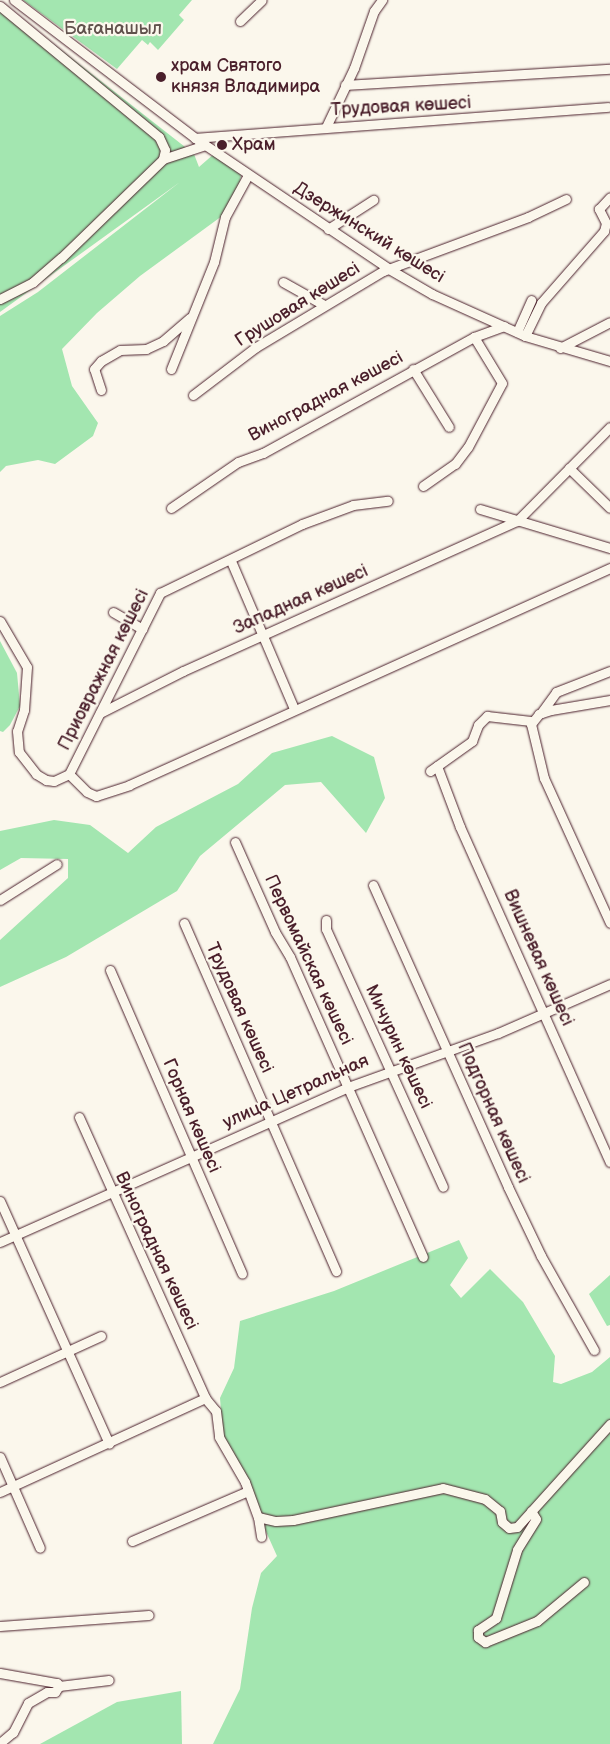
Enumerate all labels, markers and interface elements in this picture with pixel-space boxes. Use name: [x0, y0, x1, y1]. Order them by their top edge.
park label: Бағанашыл: [64, 18, 162, 40]
place label: храм Святого князя Владимира: [171, 56, 320, 98]
marker: храм Святого князя Владимира: [155, 71, 167, 83]
street label: Трудовая көшесі: [330, 93, 472, 121]
place label: Храм: [232, 134, 276, 156]
marker: Храм: [216, 139, 228, 151]
street label: Дзержинский көшесі: [289, 178, 449, 288]
street label: Грушовая көшесі: [232, 258, 364, 352]
street label: Виноградная көшесі: [245, 347, 407, 447]
street label: Западная көшесі: [230, 561, 372, 639]
street label: Приовражная көшесі: [54, 586, 154, 754]
street label: Первомайская көшесі: [259, 871, 357, 1049]
street label: Вишневая көшесі: [498, 887, 578, 1029]
street label: Трудовая көшесі: [201, 939, 277, 1077]
street label: Мичурин көшесі: [360, 982, 436, 1112]
street label: Подгорная көшесі: [452, 1039, 534, 1187]
street label: улица Цетральная: [220, 1050, 372, 1134]
street label: Горная көшесі: [157, 1056, 225, 1176]
street label: Виноградная көшесі: [110, 1169, 202, 1333]

